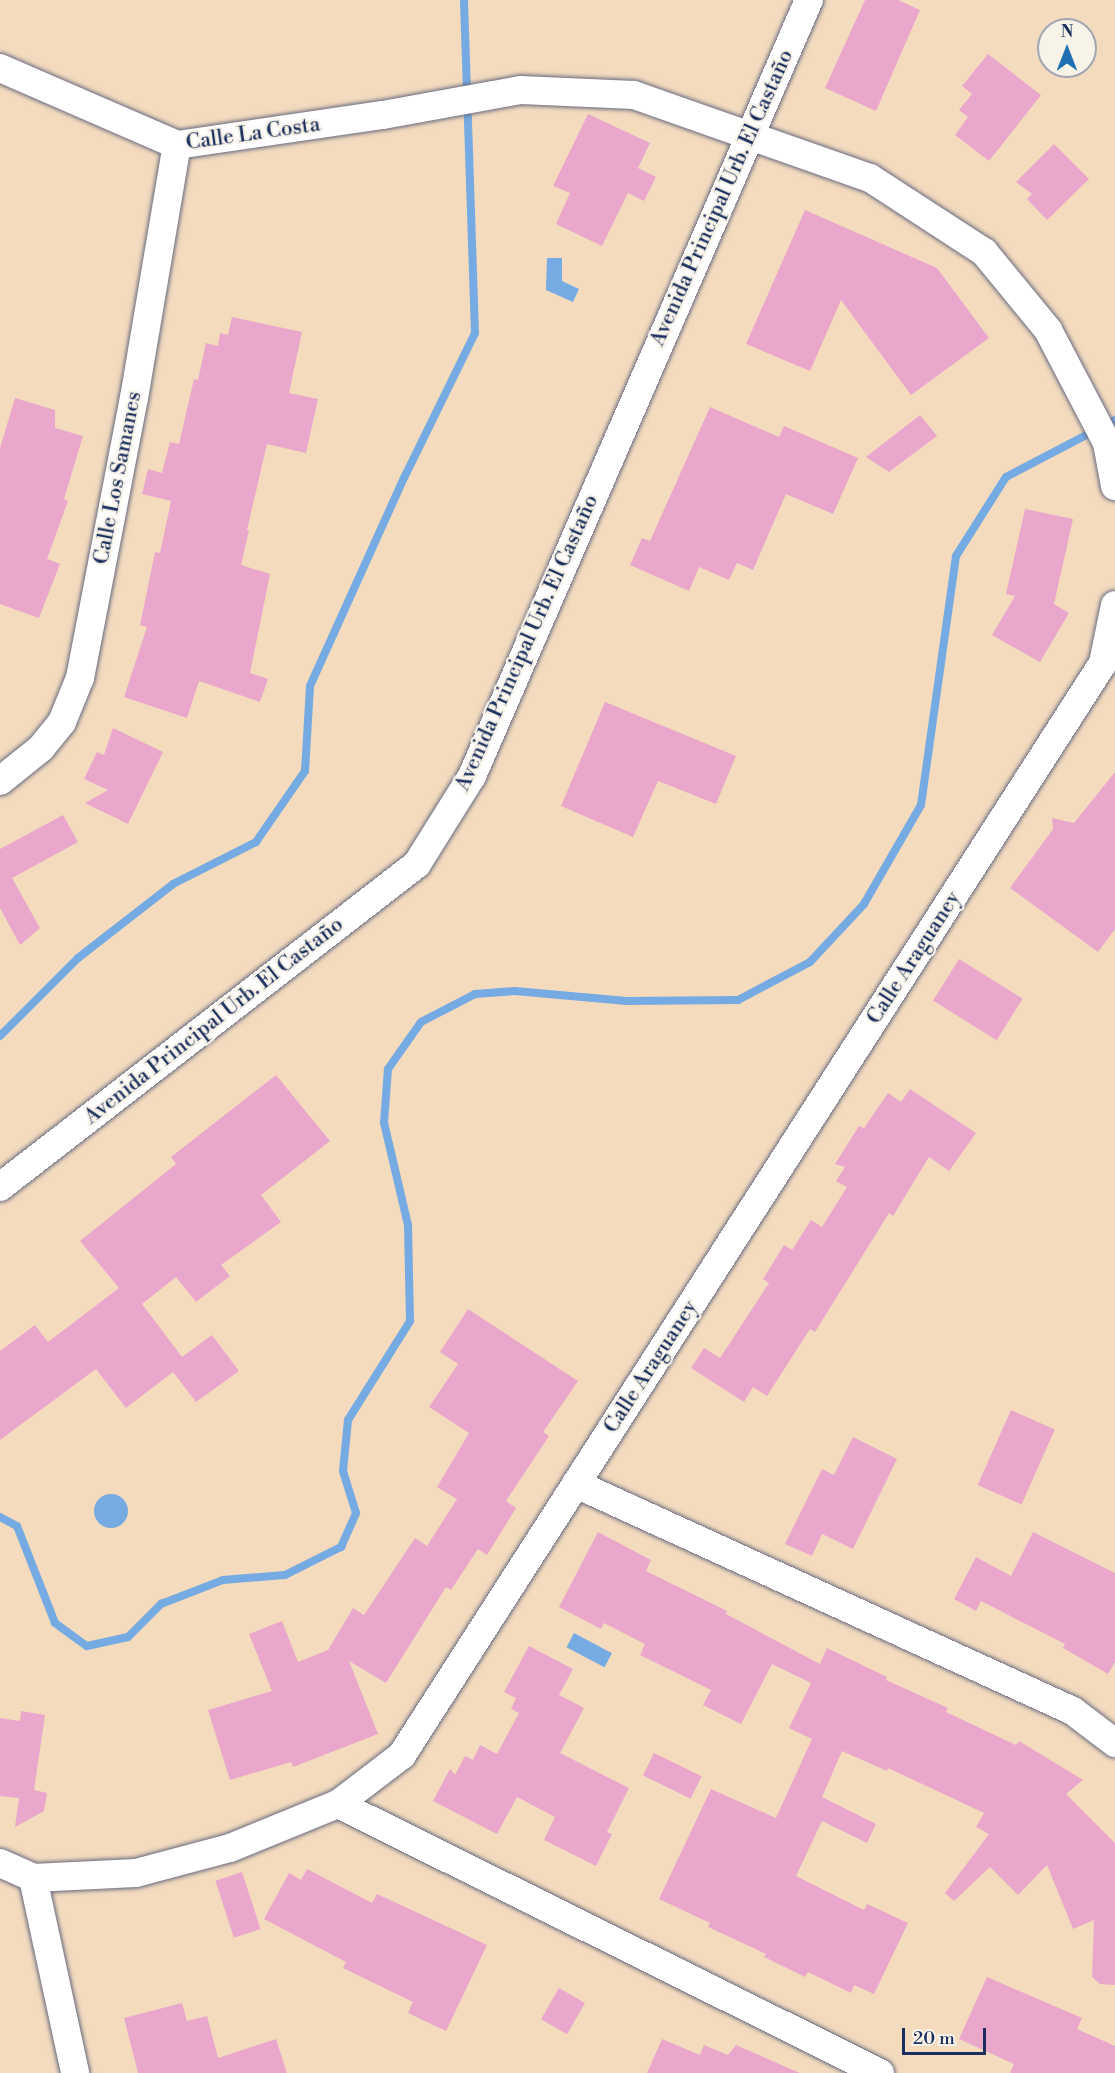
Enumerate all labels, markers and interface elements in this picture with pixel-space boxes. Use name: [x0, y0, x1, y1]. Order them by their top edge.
north arrow: [1037, 18, 1097, 78]
text: N: [1061, 22, 1073, 42]
street label: Avenida Principal Urb. El Castaño: [645, 46, 799, 350]
street label: Calle La Costa: [184, 112, 322, 156]
street label: Calle Los Samanes: [89, 389, 147, 567]
street label: Avenida Principal Urb. El Castaño: [450, 491, 604, 795]
street label: Calle Araguaney: [862, 887, 966, 1029]
street label: Avenida Principal Urb. El Castaño: [79, 912, 349, 1130]
street label: Calle Araguaney: [599, 1296, 703, 1438]
scale bar: [905, 2016, 989, 2054]
text: 20 m: [913, 2027, 955, 2050]

